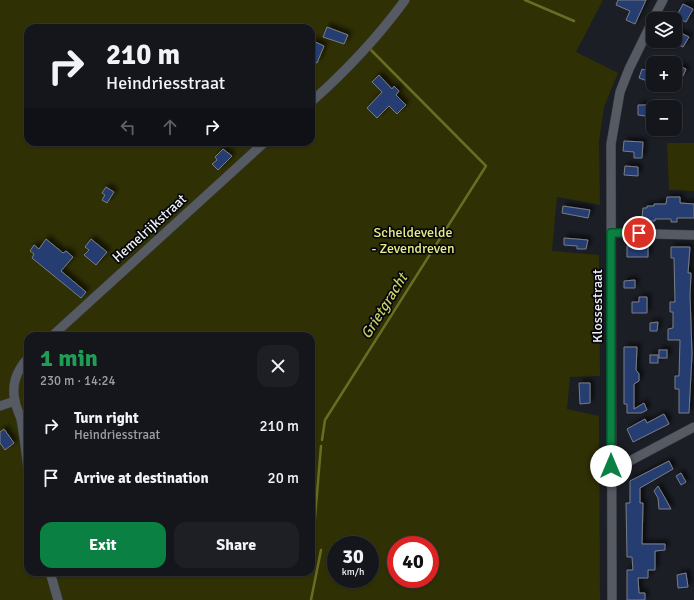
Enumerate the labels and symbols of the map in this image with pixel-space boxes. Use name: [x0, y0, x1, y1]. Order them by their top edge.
street label: Hemelrijkstraat: [109, 191, 190, 266]
pin: [622, 216, 656, 250]
park label: Scheldevelde - Zevendreven: [371, 224, 455, 257]
water label: Grietgracht: [357, 269, 412, 342]
street label: Klossestraat: [589, 269, 606, 343]
position arrow: [590, 445, 632, 487]
speed limit sign: 40: [387, 536, 439, 588]

